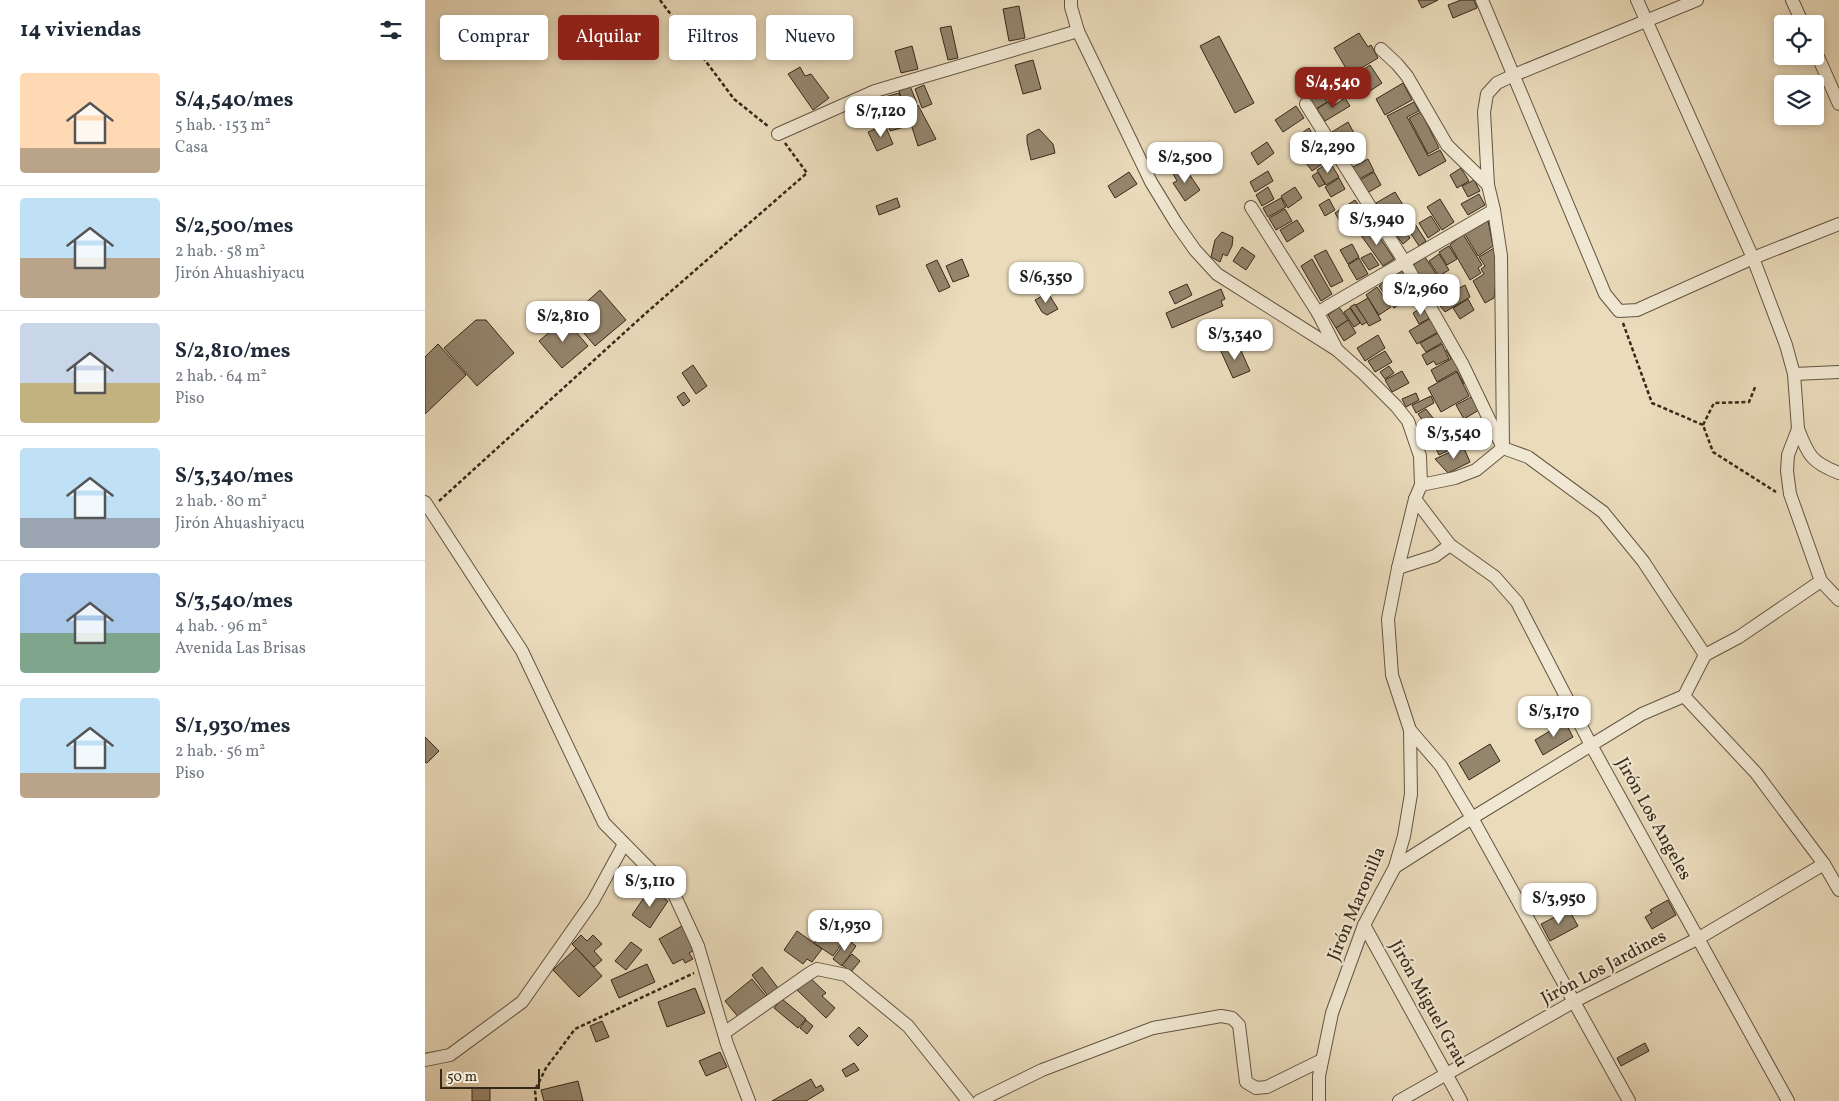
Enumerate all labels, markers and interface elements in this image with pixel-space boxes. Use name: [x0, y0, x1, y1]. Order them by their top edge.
chip: Comprar: [440, 15, 548, 60]
chip: Alquilar: [558, 15, 659, 60]
chip: Filtros: [669, 15, 756, 60]
chip: Nuevo: [766, 15, 853, 60]
map controls: [1774, 15, 1824, 125]
button: locate: [1774, 15, 1824, 65]
text: 14 viviendas: [20, 16, 141, 45]
icon: filters: [377, 16, 405, 44]
pin: S/4,540: [1287, 66, 1379, 109]
text: S/4,540: [1306, 72, 1360, 94]
button: layers: [1774, 75, 1824, 125]
text: S/4,540/mes: [175, 86, 293, 115]
icon: home: [60, 93, 120, 153]
pin: S/7,120: [835, 96, 927, 138]
text: S/7,120: [856, 101, 906, 123]
text: 5 hab. · 153 m²: [175, 115, 271, 137]
pin: S/2,290: [1282, 132, 1374, 174]
text: Casa: [175, 137, 208, 159]
text: S/2,290: [1301, 137, 1355, 159]
pin: S/2,500: [1139, 142, 1231, 184]
text: S/2,500: [1158, 147, 1212, 169]
pin: S/3,940: [1331, 204, 1423, 246]
text: S/3,940: [1350, 209, 1404, 231]
text: S/2,500/mes: [175, 212, 293, 241]
icon: home: [60, 218, 120, 278]
text: 2 hab. · 58 m²: [175, 241, 265, 263]
pin: S/6,350: [1000, 262, 1092, 304]
text: Jirón Ahuashiyacu: [175, 263, 305, 285]
text: S/6,350: [1020, 267, 1072, 289]
pin: S/2,960: [1375, 274, 1467, 316]
text: S/2,960: [1394, 279, 1448, 301]
pin: S/2,810: [517, 300, 609, 343]
text: S/2,810: [537, 306, 589, 328]
pin: S/3,340: [1189, 318, 1281, 361]
text: S/3,340: [1208, 324, 1262, 346]
text: S/2,810/mes: [175, 337, 290, 366]
icon: home: [60, 343, 120, 403]
text: 2 hab. · 64 m²: [175, 366, 267, 388]
text: Piso: [175, 388, 204, 410]
pin: S/3,540: [1408, 418, 1500, 460]
text: S/3,540: [1427, 423, 1481, 445]
text: S/3,340/mes: [175, 462, 293, 491]
icon: home: [60, 468, 120, 528]
text: 2 hab. · 80 m²: [175, 491, 267, 513]
text: Jirón Ahuashiyacu: [175, 513, 305, 535]
text: S/3,540/mes: [175, 587, 293, 616]
icon: home: [60, 593, 120, 653]
text: 4 hab. · 96 m²: [175, 616, 267, 638]
text: Avenida Las Brisas: [175, 638, 306, 660]
pin: S/3,170: [1508, 696, 1600, 738]
text: S/3,170: [1529, 701, 1579, 723]
text: S/1,930/mes: [175, 712, 290, 741]
icon: home: [60, 718, 120, 778]
text: 2 hab. · 56 m²: [175, 741, 265, 763]
street label: Jirón Los Angeles: [1609, 753, 1697, 885]
text: Piso: [175, 763, 204, 785]
street label: Jirón Maronilla: [1322, 843, 1392, 965]
pin: S/3,110: [604, 866, 696, 908]
text: S/3,110: [625, 871, 675, 893]
pin: S/3,950: [1513, 882, 1605, 925]
text: S/3,950: [1532, 888, 1586, 910]
pin: S/1,930: [799, 910, 891, 952]
text: S/1,930: [819, 915, 871, 937]
street label: Jirón Los Jardines: [1537, 924, 1671, 1012]
street label: Jirón Miguel Grau: [1383, 936, 1473, 1072]
scale bar: [440, 1066, 540, 1089]
text: 50 m: [447, 1068, 477, 1087]

